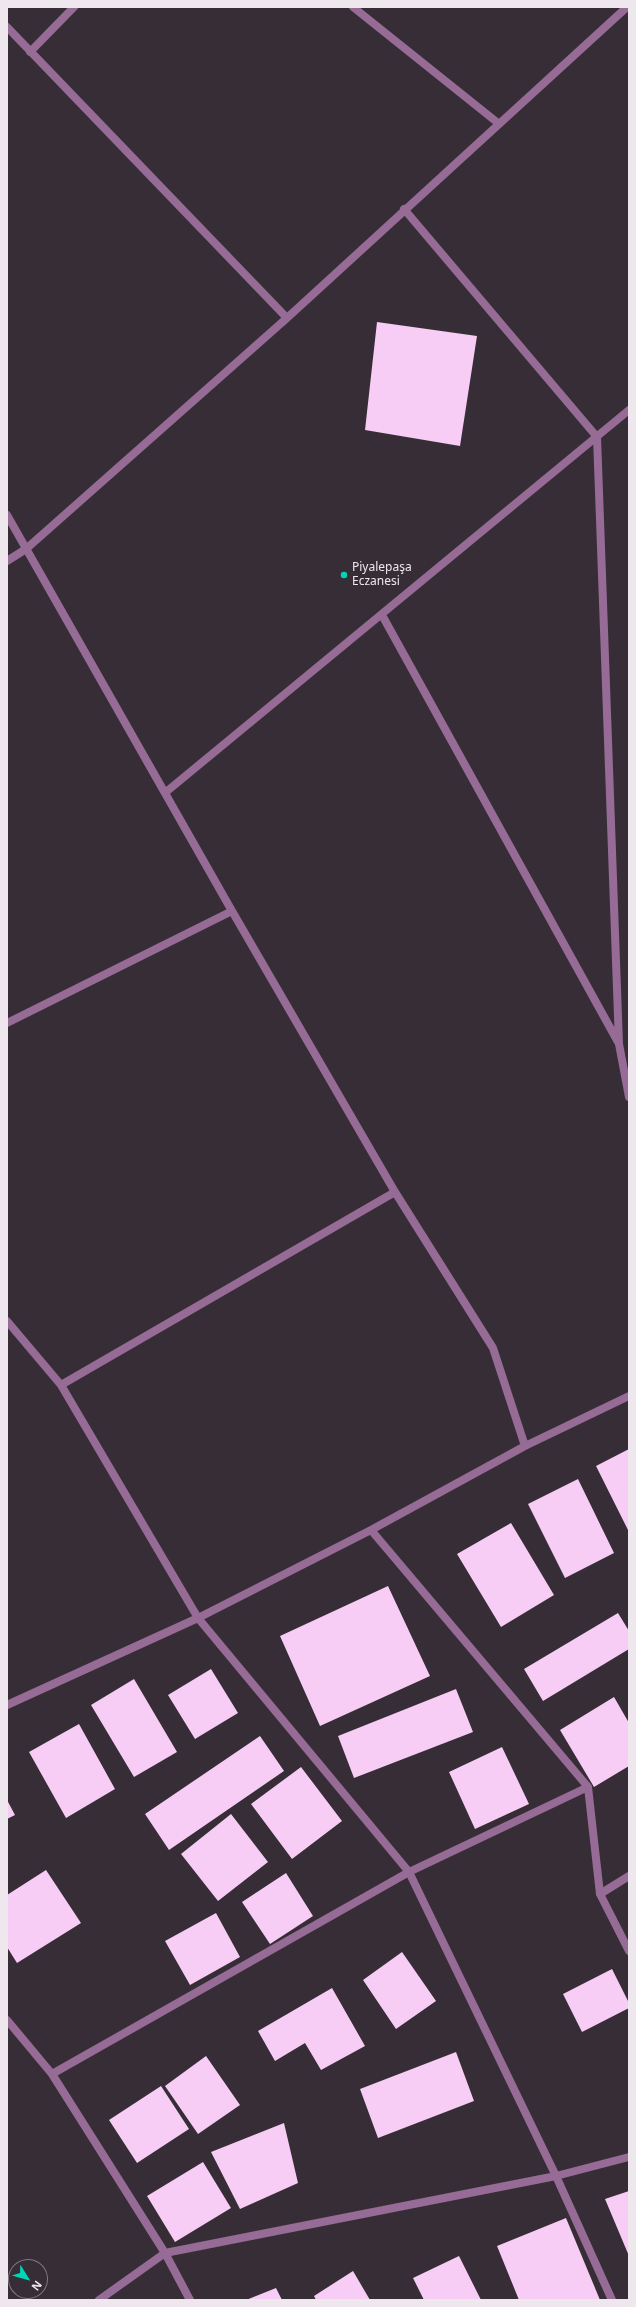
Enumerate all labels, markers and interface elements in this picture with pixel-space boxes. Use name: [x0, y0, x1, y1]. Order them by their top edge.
place label: Piyalepaşa Eczanesi: [352, 561, 412, 589]
marker: Piyalepaşa Eczanesi: [339, 570, 349, 580]
north arrow: [8, 2259, 48, 2299]
text: N: [29, 2278, 46, 2294]

